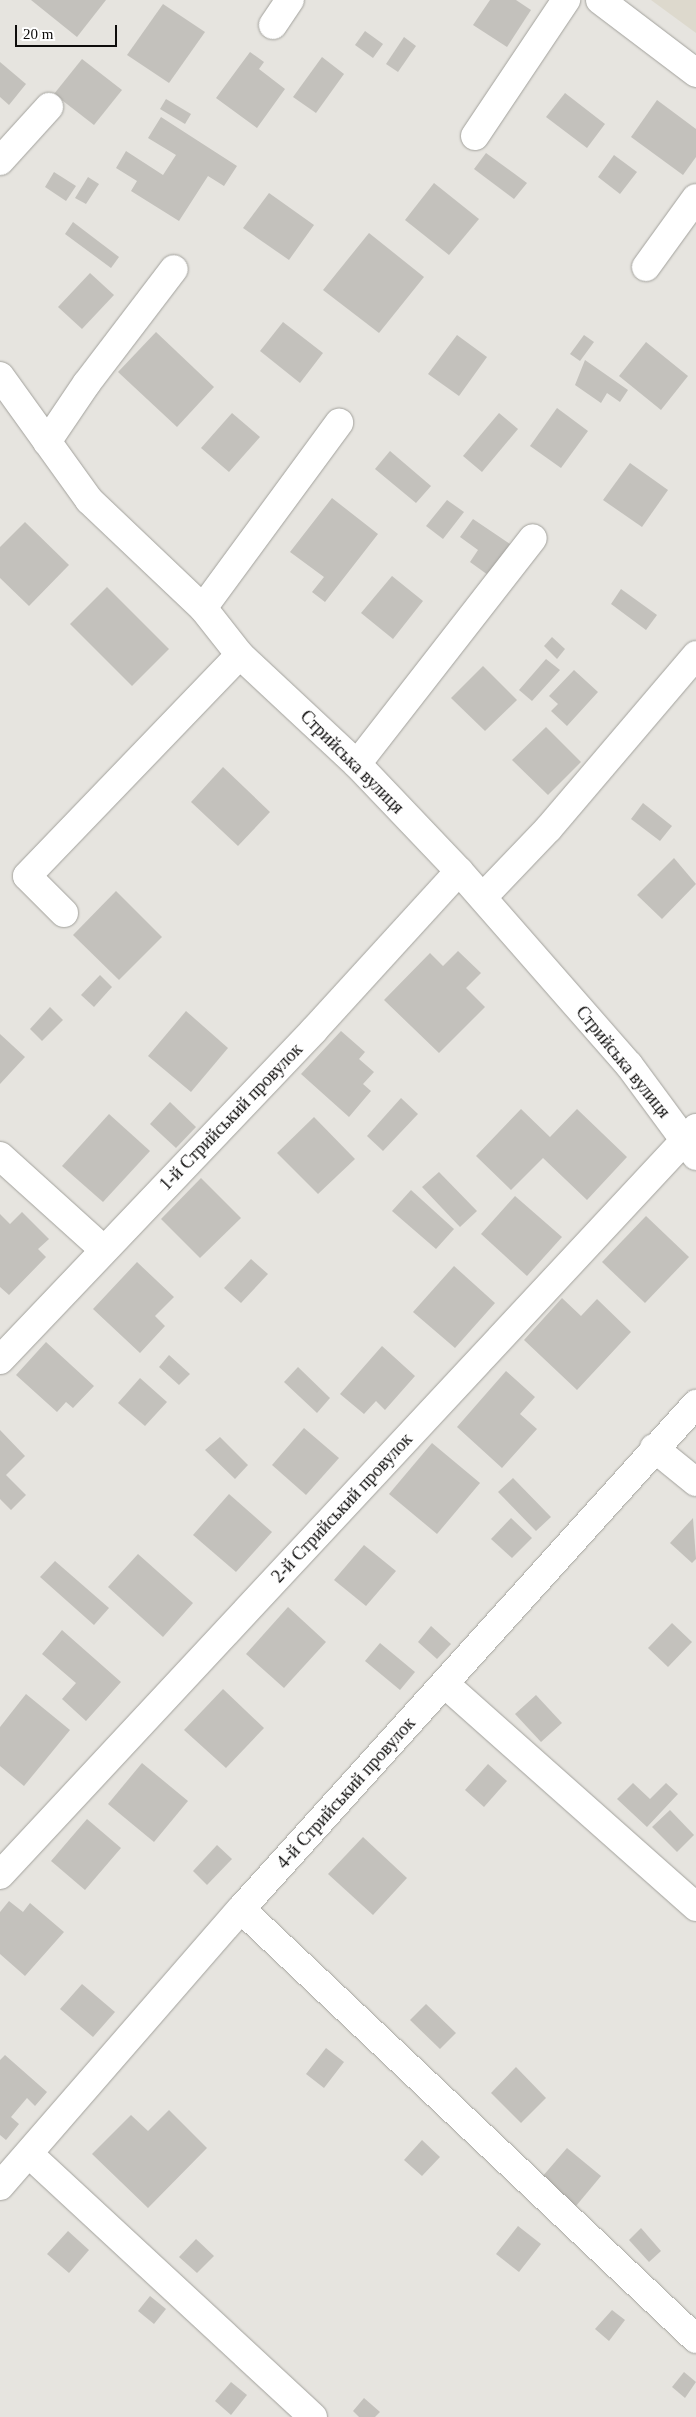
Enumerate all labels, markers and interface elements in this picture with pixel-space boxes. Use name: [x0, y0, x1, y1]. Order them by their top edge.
scale bar: [18, 15, 120, 47]
text: 20 m: [23, 26, 53, 42]
street label: Стрийська вулиця: [296, 706, 408, 818]
street label: Стрийська вулиця: [571, 1002, 675, 1122]
street label: 1-й Стрийський провулок: [155, 1039, 307, 1195]
street label: 2-й Стрийський провулок: [267, 1429, 417, 1587]
street label: 4-й Стрийський провулок: [272, 1713, 420, 1873]

